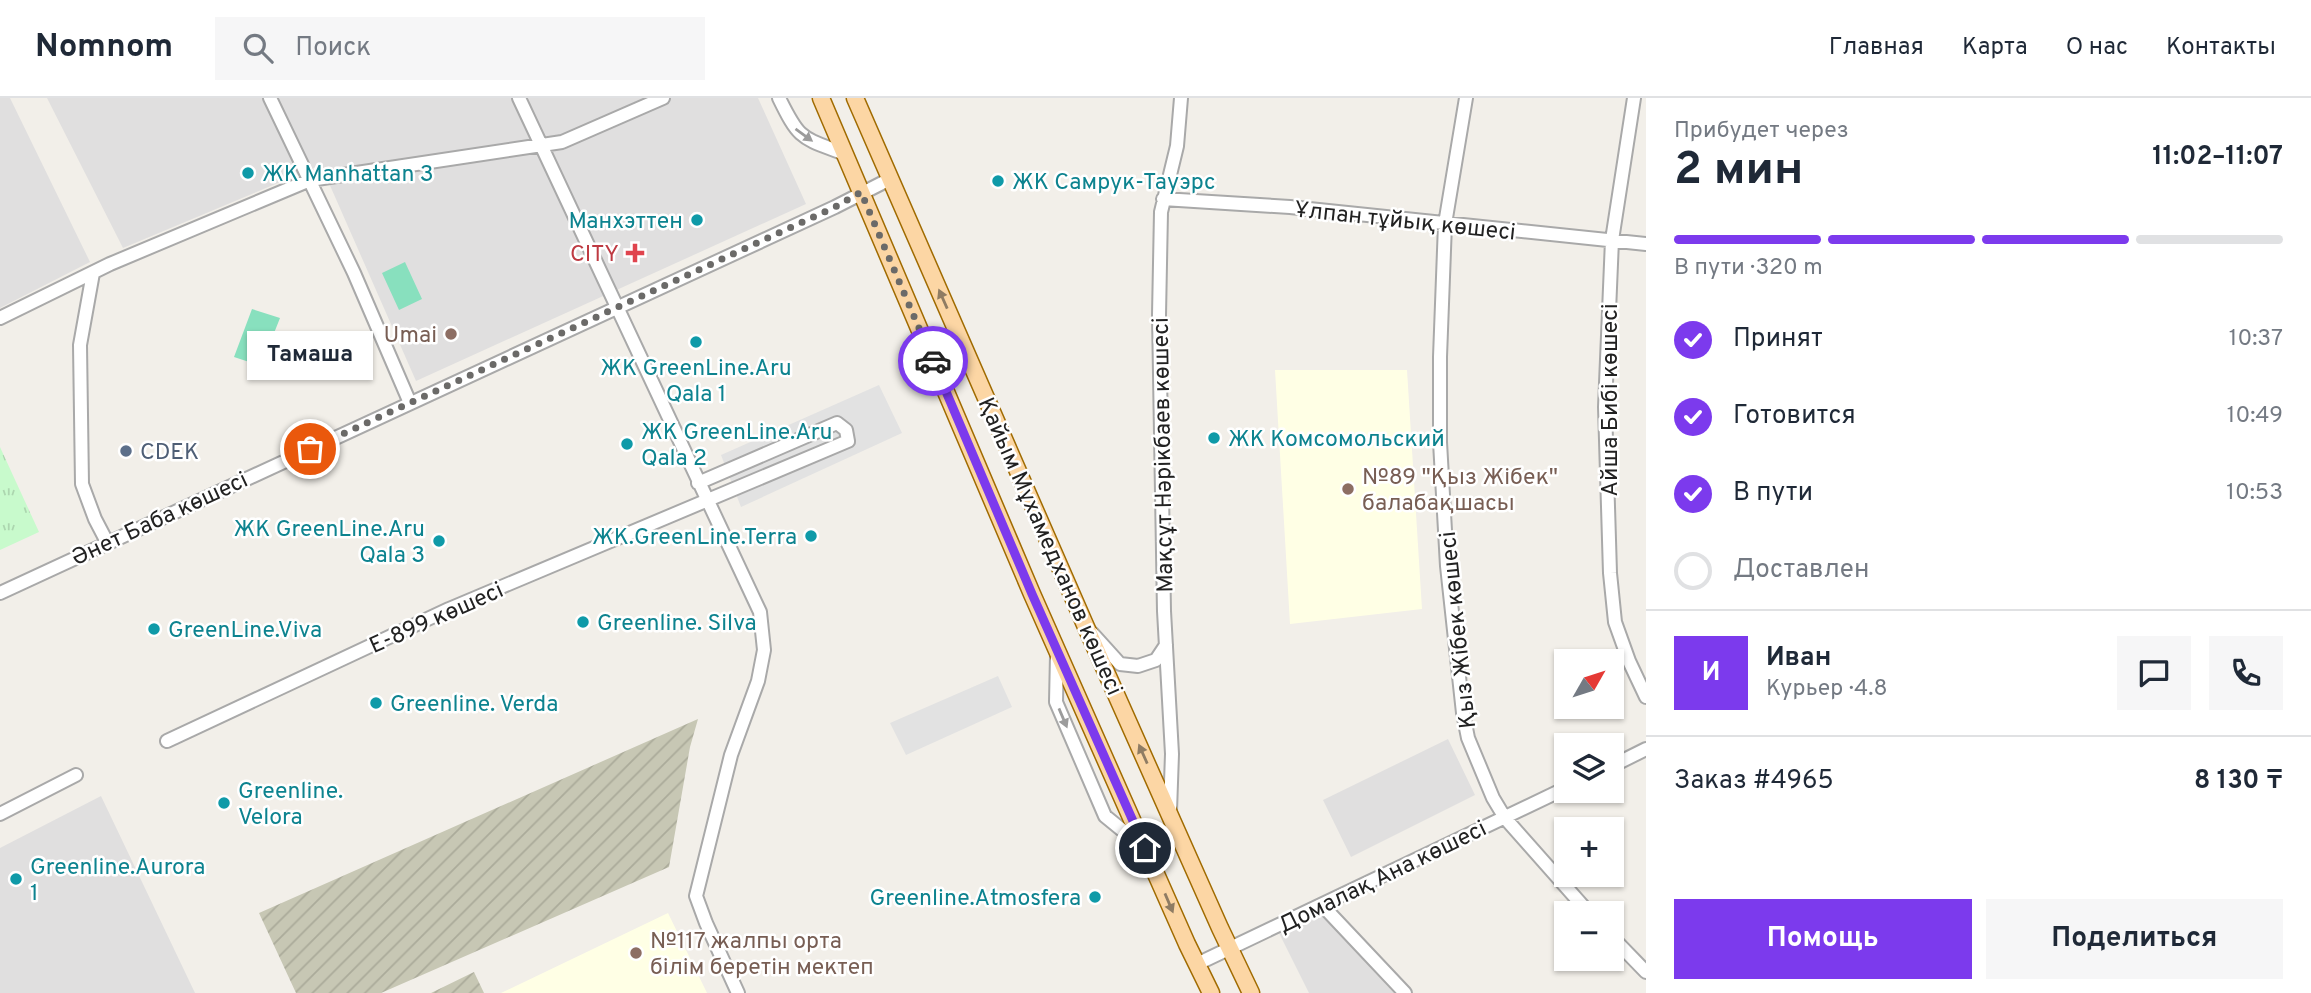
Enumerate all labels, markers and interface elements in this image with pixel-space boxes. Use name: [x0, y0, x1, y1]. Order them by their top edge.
search box: [215, 17, 705, 80]
text: Nomnom: [35, 27, 173, 69]
icon: search: [239, 29, 277, 67]
text: Поиск: [295, 32, 371, 65]
text: Главная: [1829, 33, 1924, 63]
text: Карта: [1962, 33, 2028, 63]
text: О нас: [2066, 33, 2128, 63]
text: Контакты: [2166, 33, 2276, 63]
text: Прибудет через: [1674, 117, 1849, 146]
one-way arrow: [794, 128, 813, 142]
text: 11:02–11:07: [2152, 141, 2283, 174]
text: 2 мин: [1674, 142, 1803, 201]
place label: ЖК Manhattan 3: [262, 161, 434, 190]
marker: ЖК Manhattan 3: [240, 165, 256, 181]
place label: ЖК Самрук-Тауэрс: [1012, 169, 1216, 198]
marker: ЖК Самрук-Тауэрс: [990, 173, 1006, 189]
street label: Ұлпан тұйық көшесі: [1293, 196, 1517, 249]
place label: Манхэттен: [568, 208, 683, 237]
marker: Манхэттен: [689, 212, 705, 228]
place label: CITY: [570, 241, 619, 270]
marker: CITY: [625, 243, 645, 263]
text: В пути · 320 m: [1674, 254, 1823, 283]
one-way arrow: [937, 288, 948, 309]
street label: Айша Бибі көшесі: [1597, 303, 1626, 497]
street label: Мақсұт Нәрікбаев көшесі: [1148, 317, 1181, 593]
icon: check: [1674, 321, 1712, 359]
place label: Umai: [384, 322, 437, 351]
text: Принят: [1733, 323, 1823, 356]
text: 10:37: [2229, 325, 2283, 354]
marker: Umai: [443, 326, 459, 342]
courier: [898, 326, 968, 396]
callout: Тамаша: [247, 330, 373, 379]
marker: ЖК GreenLine.Aru Qala 1: [688, 334, 704, 350]
text: Тамаша: [267, 341, 353, 370]
icon: car: [914, 342, 952, 380]
place label: ЖК GreenLine.Aru Qala 1: [600, 355, 792, 410]
street label: Қайым Мұхамедханов көшесі: [970, 394, 1128, 700]
icon: check: [1674, 398, 1712, 436]
text: Готовится: [1733, 400, 1856, 433]
text: 10:49: [2227, 402, 2283, 431]
pin: [280, 419, 340, 479]
place label: ЖК GreenLine.Aru Qala 2: [641, 419, 833, 474]
place label: ЖК Комсомольский: [1228, 426, 1445, 455]
icon: bag: [291, 430, 329, 468]
marker: ЖК Комсомольский: [1206, 430, 1222, 446]
marker: ЖК GreenLine.Aru Qala 2: [619, 436, 635, 452]
place label: CDEK: [140, 439, 199, 468]
marker: CDEK: [118, 443, 134, 459]
place label: №89 "Қыз Жібек" балабақшасы: [1362, 464, 1558, 519]
street label: Әнет Баба көшесі: [67, 467, 253, 574]
icon: check: [1674, 475, 1712, 513]
text: В пути: [1733, 477, 1813, 510]
text: 10:53: [2226, 479, 2283, 508]
marker: №89 "Қыз Жібек" балабақшасы: [1340, 481, 1356, 497]
place label: ЖК GreenLine.Aru Qala 3: [233, 516, 425, 571]
place label: ЖК.GreenLine.Terra: [592, 524, 797, 553]
marker: ЖК.GreenLine.Terra: [803, 528, 819, 544]
street label: Қыз Жібек көшесі: [1435, 530, 1484, 730]
marker: ЖК GreenLine.Aru Qala 3: [431, 533, 447, 549]
text: Доставлен: [1733, 554, 1869, 587]
street label: Е-899 көшесі: [365, 577, 509, 662]
place label: Greenline. Silva: [597, 610, 757, 639]
marker: Greenline. Silva: [575, 614, 591, 630]
place label: GreenLine.Viva: [168, 617, 322, 646]
marker: GreenLine.Viva: [146, 621, 162, 637]
button: chat: [2117, 636, 2191, 710]
button: phone: [2209, 636, 2283, 710]
text: Иван: [1766, 642, 1831, 675]
north arrow: [1554, 649, 1624, 719]
map controls: [1554, 649, 1624, 971]
text: И: [1702, 657, 1720, 690]
text: Курьер · 4.8: [1766, 675, 1888, 704]
place label: Greenline. Verda: [390, 691, 558, 720]
marker: Greenline. Verda: [368, 695, 384, 711]
one-way arrow: [1058, 708, 1069, 729]
button: layers: [1554, 733, 1624, 803]
one-way arrow: [1137, 744, 1149, 764]
text: Заказ #4965: [1674, 765, 1834, 798]
text: 8 130 ₸: [2194, 765, 2283, 798]
place label: Greenline. Velora: [238, 778, 343, 833]
marker: Greenline. Velora: [216, 795, 232, 811]
street label: Домалақ Ана көшесі: [1274, 815, 1492, 941]
button: +: [1554, 817, 1624, 887]
pin: [1115, 818, 1175, 878]
icon: home: [1126, 829, 1164, 867]
place label: Greenline.Aurora 1: [30, 854, 205, 909]
marker: Greenline.Aurora 1: [8, 871, 24, 887]
place label: Greenline.Atmosfera: [870, 885, 1081, 914]
marker: Greenline.Atmosfera: [1087, 889, 1103, 905]
one-way arrow: [1164, 892, 1175, 913]
button: Помощь: [1674, 899, 1972, 979]
button: Поделиться: [1986, 899, 2283, 979]
button: −: [1554, 901, 1624, 971]
place label: №117 жалпы орта білім беретін мектеп: [650, 928, 874, 983]
marker: №117 жалпы орта білім беретін мектеп: [628, 945, 644, 961]

